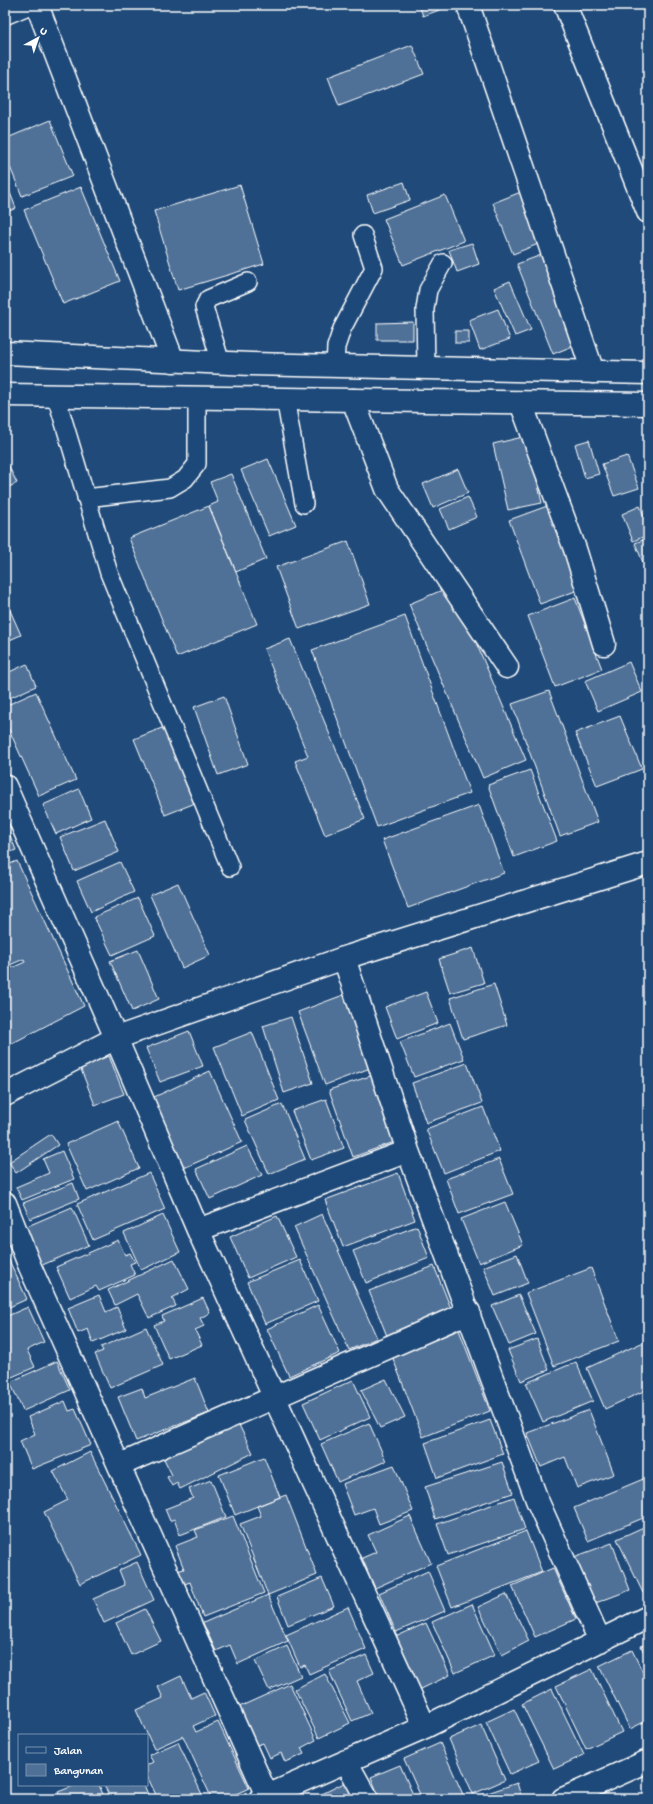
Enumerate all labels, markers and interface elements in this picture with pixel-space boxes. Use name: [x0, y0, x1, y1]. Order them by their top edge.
north arrow: [18, 18, 58, 58]
text: U: [37, 25, 50, 39]
legend: [18, 1734, 148, 1786]
text: Jalan: [54, 1745, 82, 1759]
text: Bangunan: [53, 1765, 103, 1779]

